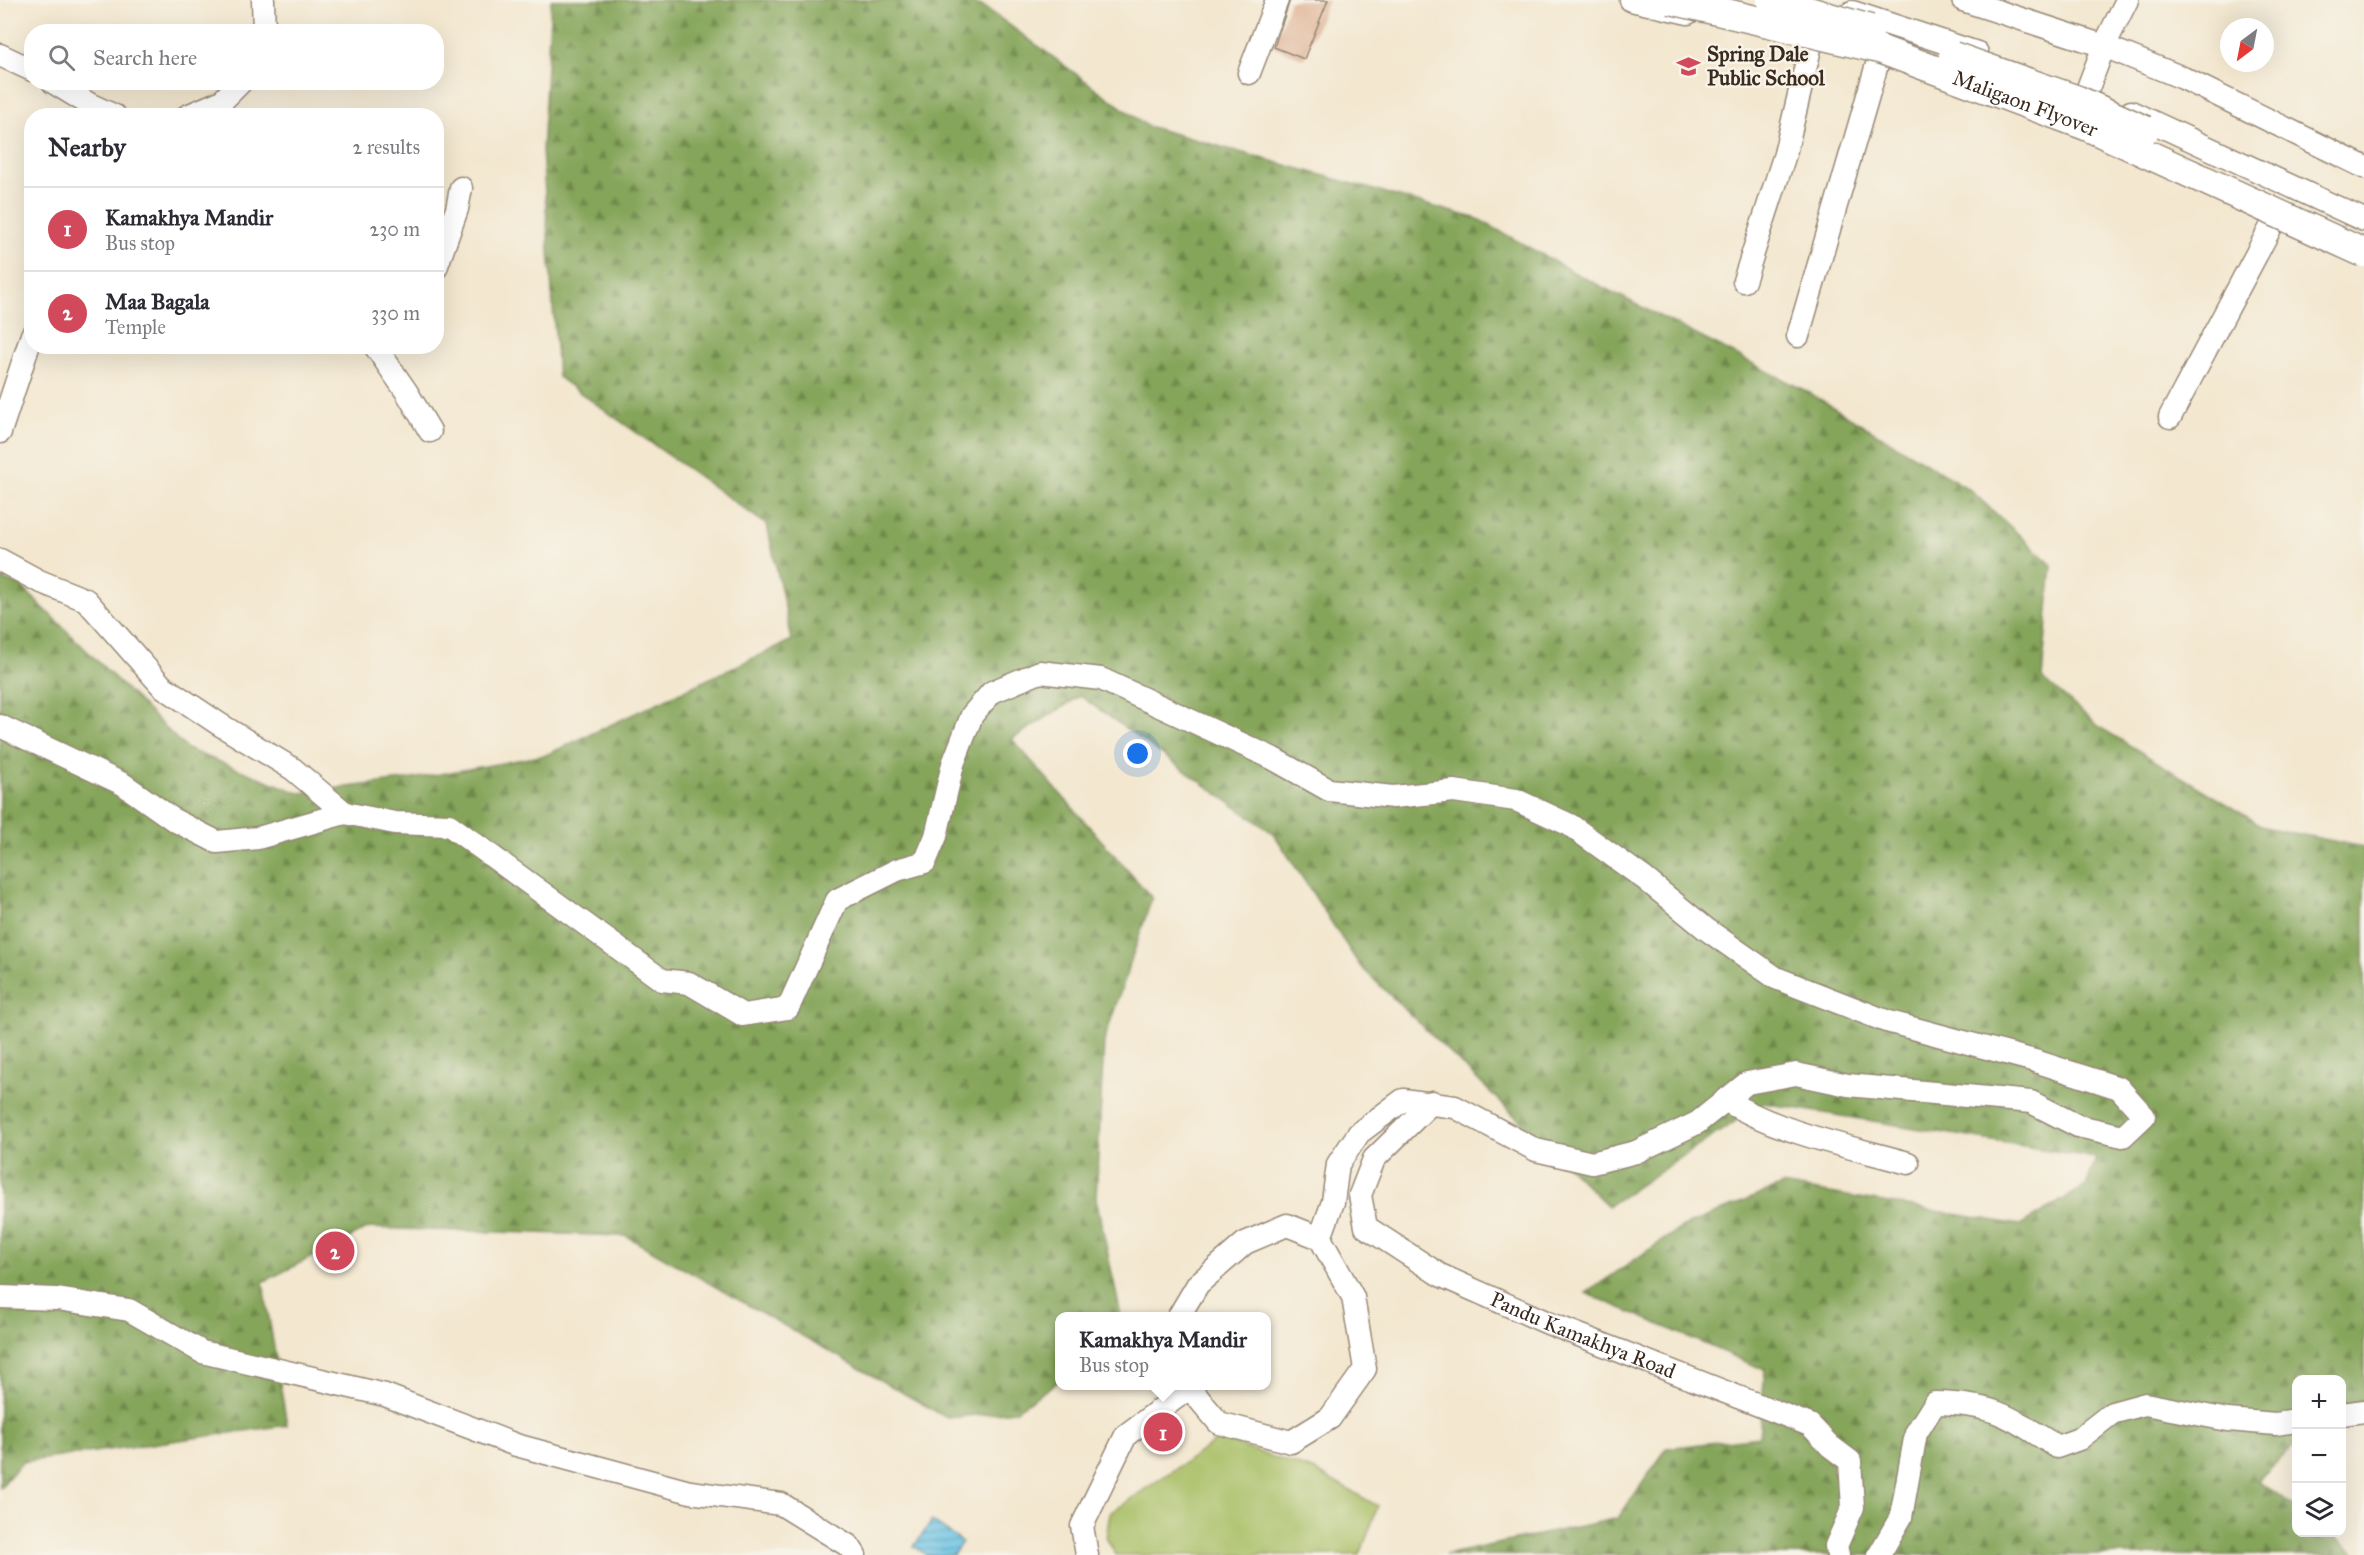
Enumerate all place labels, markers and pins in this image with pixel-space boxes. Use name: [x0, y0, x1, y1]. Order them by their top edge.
place label: Spring Dale Public School: [1707, 41, 1826, 91]
school or university icon: Spring Dale Public School: [1676, 53, 1702, 79]
pin: 2: [316, 1228, 354, 1274]
pin: 1: [1144, 1410, 1182, 1454]

